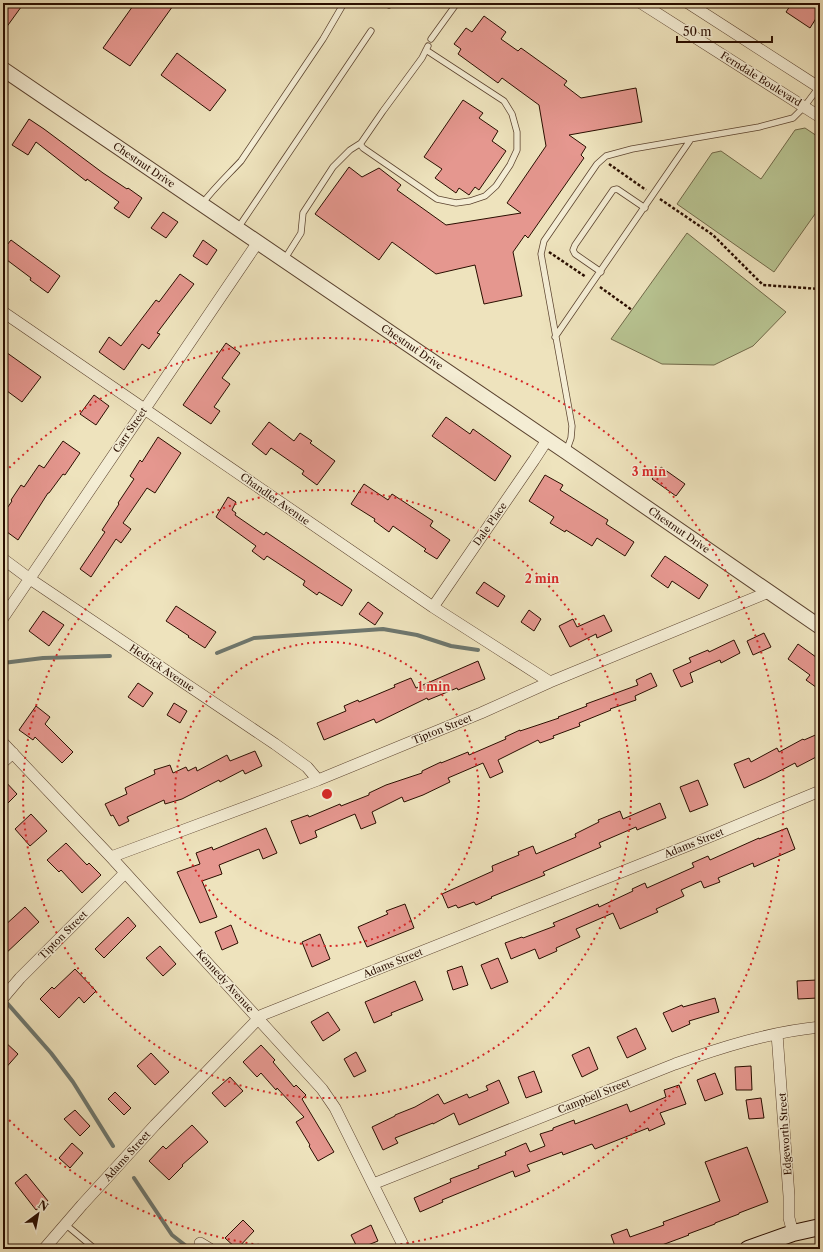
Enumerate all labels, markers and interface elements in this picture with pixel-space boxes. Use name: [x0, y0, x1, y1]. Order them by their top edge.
scale bar: [677, 18, 772, 44]
text: 50 m: [683, 24, 712, 39]
street label: Ferndale Boulevard: [718, 49, 804, 109]
street label: Chestnut Drive: [111, 139, 178, 191]
street label: Chestnut Drive: [379, 321, 446, 373]
street label: Carr Street: [110, 404, 150, 455]
text: 3 min: [632, 464, 667, 479]
street label: Chandler Avenue: [238, 470, 313, 528]
street label: Dale Place: [470, 499, 510, 548]
street label: Chestnut Drive: [646, 504, 713, 556]
text: 2 min: [525, 571, 560, 586]
street label: Hedrick Avenue: [127, 641, 197, 695]
text: 1 min: [418, 679, 451, 694]
street label: Tipton Street: [410, 711, 474, 747]
centre of rings: [320, 787, 334, 801]
street label: Adams Street: [661, 825, 726, 861]
street label: Tipton Street: [36, 908, 90, 962]
street label: Adams Street: [360, 945, 425, 981]
street label: Kennedy Avenue: [193, 947, 257, 1015]
street label: Campbell Street: [556, 1075, 633, 1116]
street label: Edgeworth Street: [776, 1092, 794, 1176]
street label: Adams Street: [100, 1128, 153, 1185]
north arrow: [18, 1194, 58, 1234]
text: N: [36, 1197, 51, 1214]

